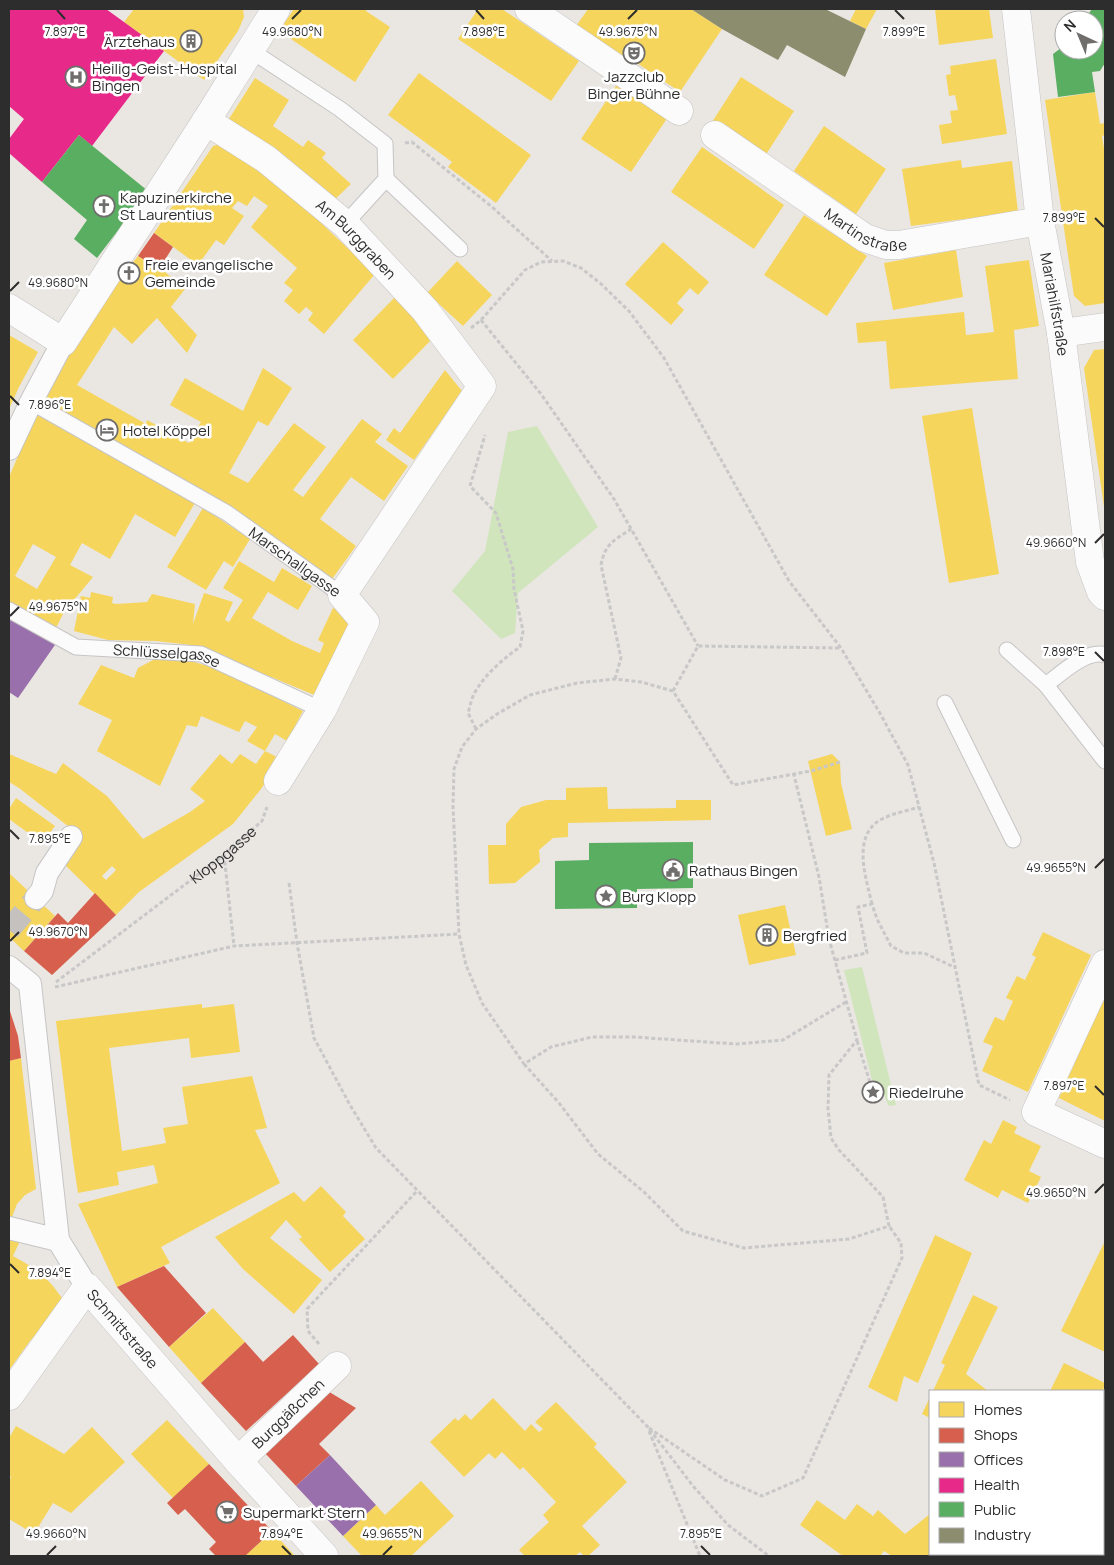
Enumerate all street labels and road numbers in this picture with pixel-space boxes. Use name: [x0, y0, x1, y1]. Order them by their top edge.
street label: Am Burggraben: [312, 194, 402, 284]
street label: Martinstraße: [820, 203, 909, 256]
street label: Mariahilfstraße: [1036, 251, 1074, 357]
street label: Marschallgasse: [245, 522, 346, 602]
street label: Schlüsselgasse: [112, 639, 224, 672]
street label: Kloppgasse: [185, 820, 261, 888]
street label: Schmittstraße: [83, 1284, 164, 1373]
street label: Burggäßchen: [247, 1373, 329, 1453]

